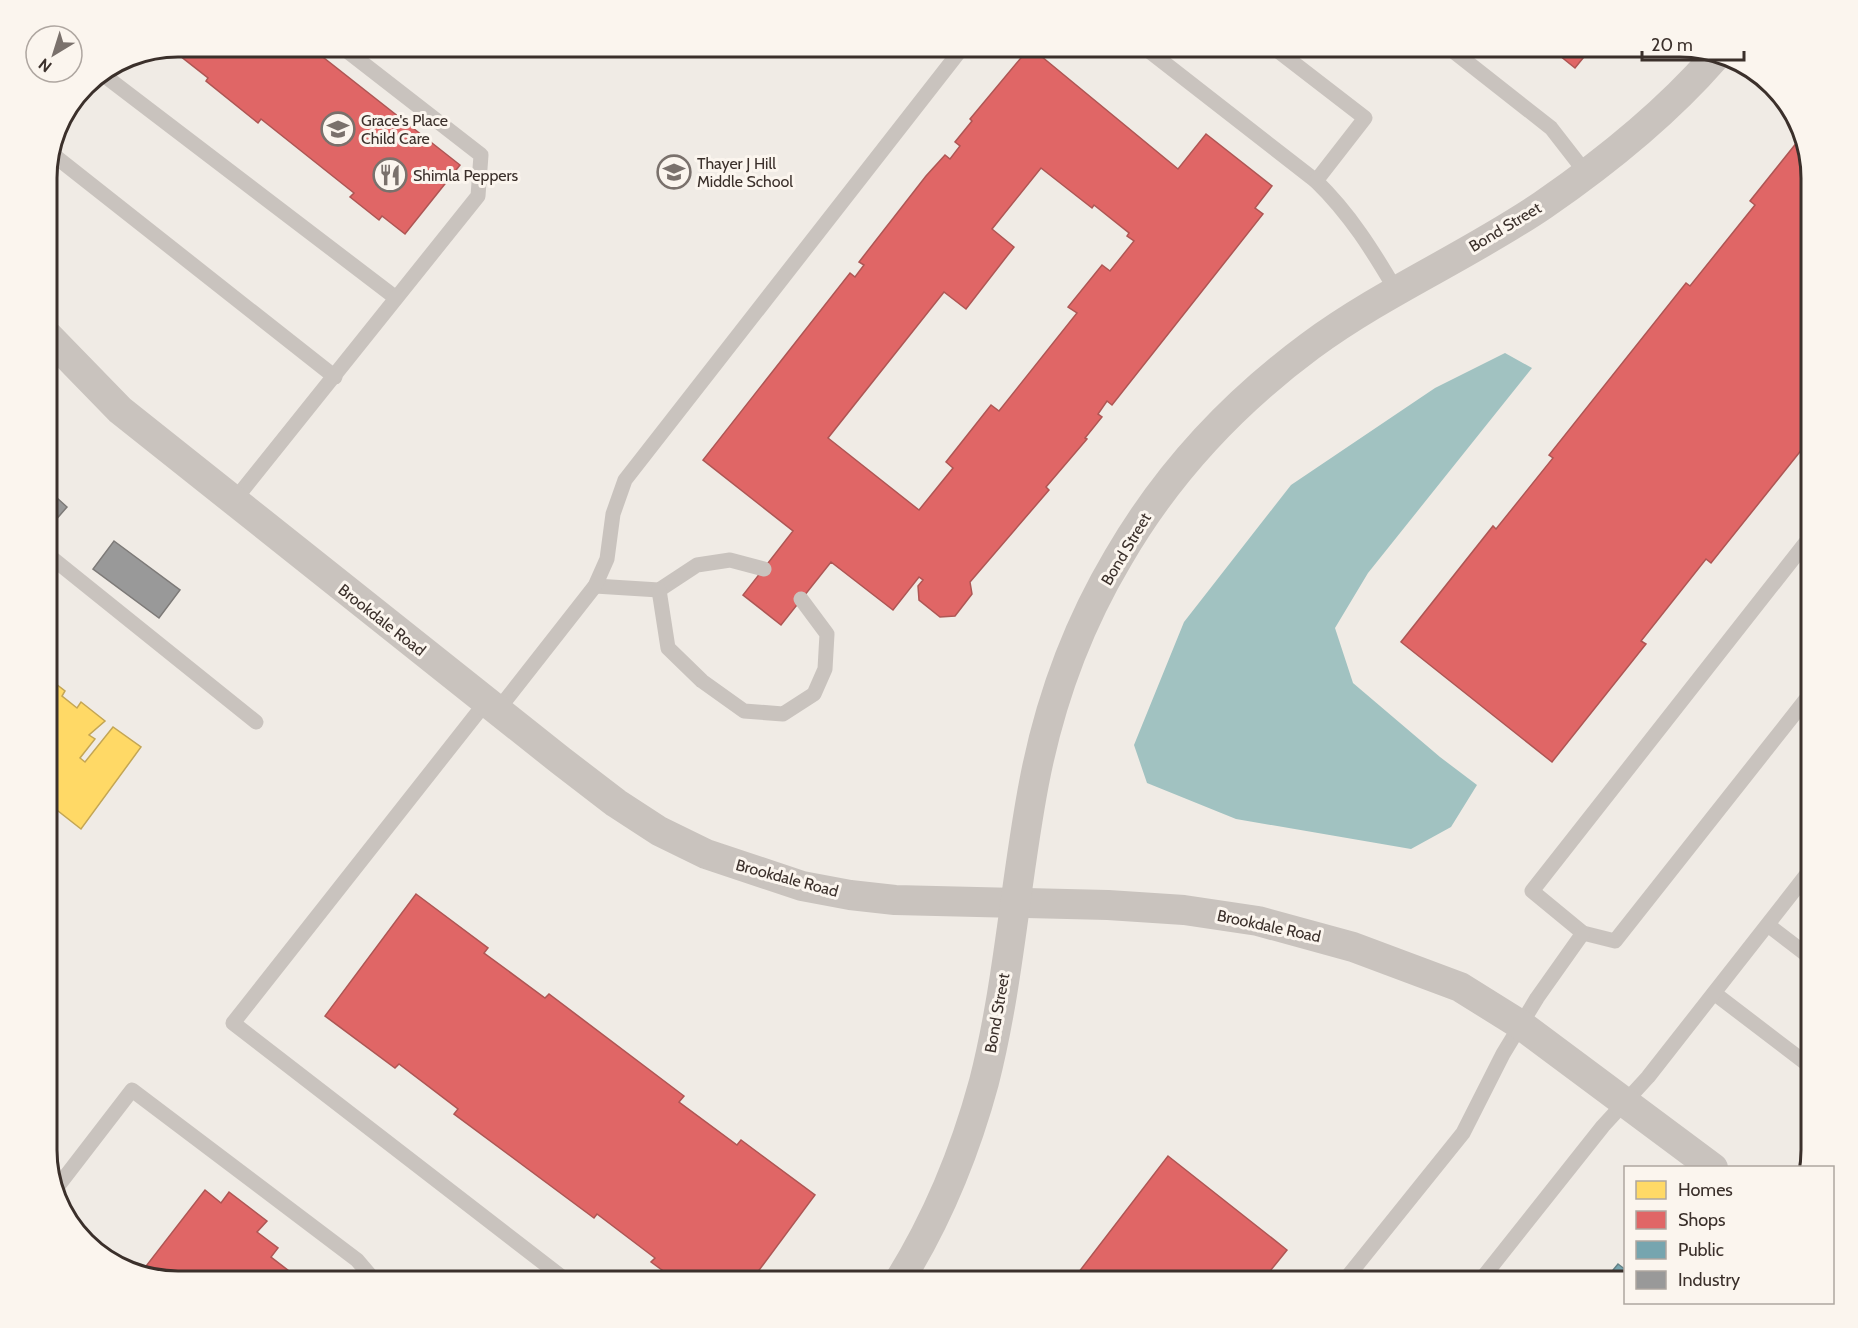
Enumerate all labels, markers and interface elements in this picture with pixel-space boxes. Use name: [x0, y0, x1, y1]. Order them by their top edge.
north arrow: [24, 24, 84, 84]
scale bar: [1642, 24, 1744, 62]
text: 20 m: [1651, 34, 1693, 56]
text: N: [35, 54, 55, 76]
school or university icon: Grace's Place Child Care: [320, 111, 356, 147]
place label: Grace's Place Child Care: [361, 111, 448, 148]
school or university icon: Thayer J Hill Middle School: [656, 154, 692, 190]
place label: Thayer J Hill Middle School: [697, 154, 793, 191]
restaurant icon: Shimla Peppers: [372, 157, 408, 193]
place label: Shimla Peppers: [413, 166, 519, 185]
street label: Bond Street: [1465, 198, 1545, 256]
street label: Bond Street: [1097, 509, 1155, 589]
street label: Brookdale Road: [335, 580, 429, 660]
street label: Brookdale Road: [734, 855, 840, 901]
street label: Brookdale Road: [1215, 906, 1323, 946]
street label: Bond Street: [981, 971, 1013, 1054]
legend: [1624, 1166, 1834, 1304]
text: Homes: [1678, 1179, 1733, 1201]
text: Shops: [1678, 1209, 1726, 1231]
text: Public: [1678, 1239, 1724, 1261]
text: Industry: [1678, 1269, 1740, 1291]

